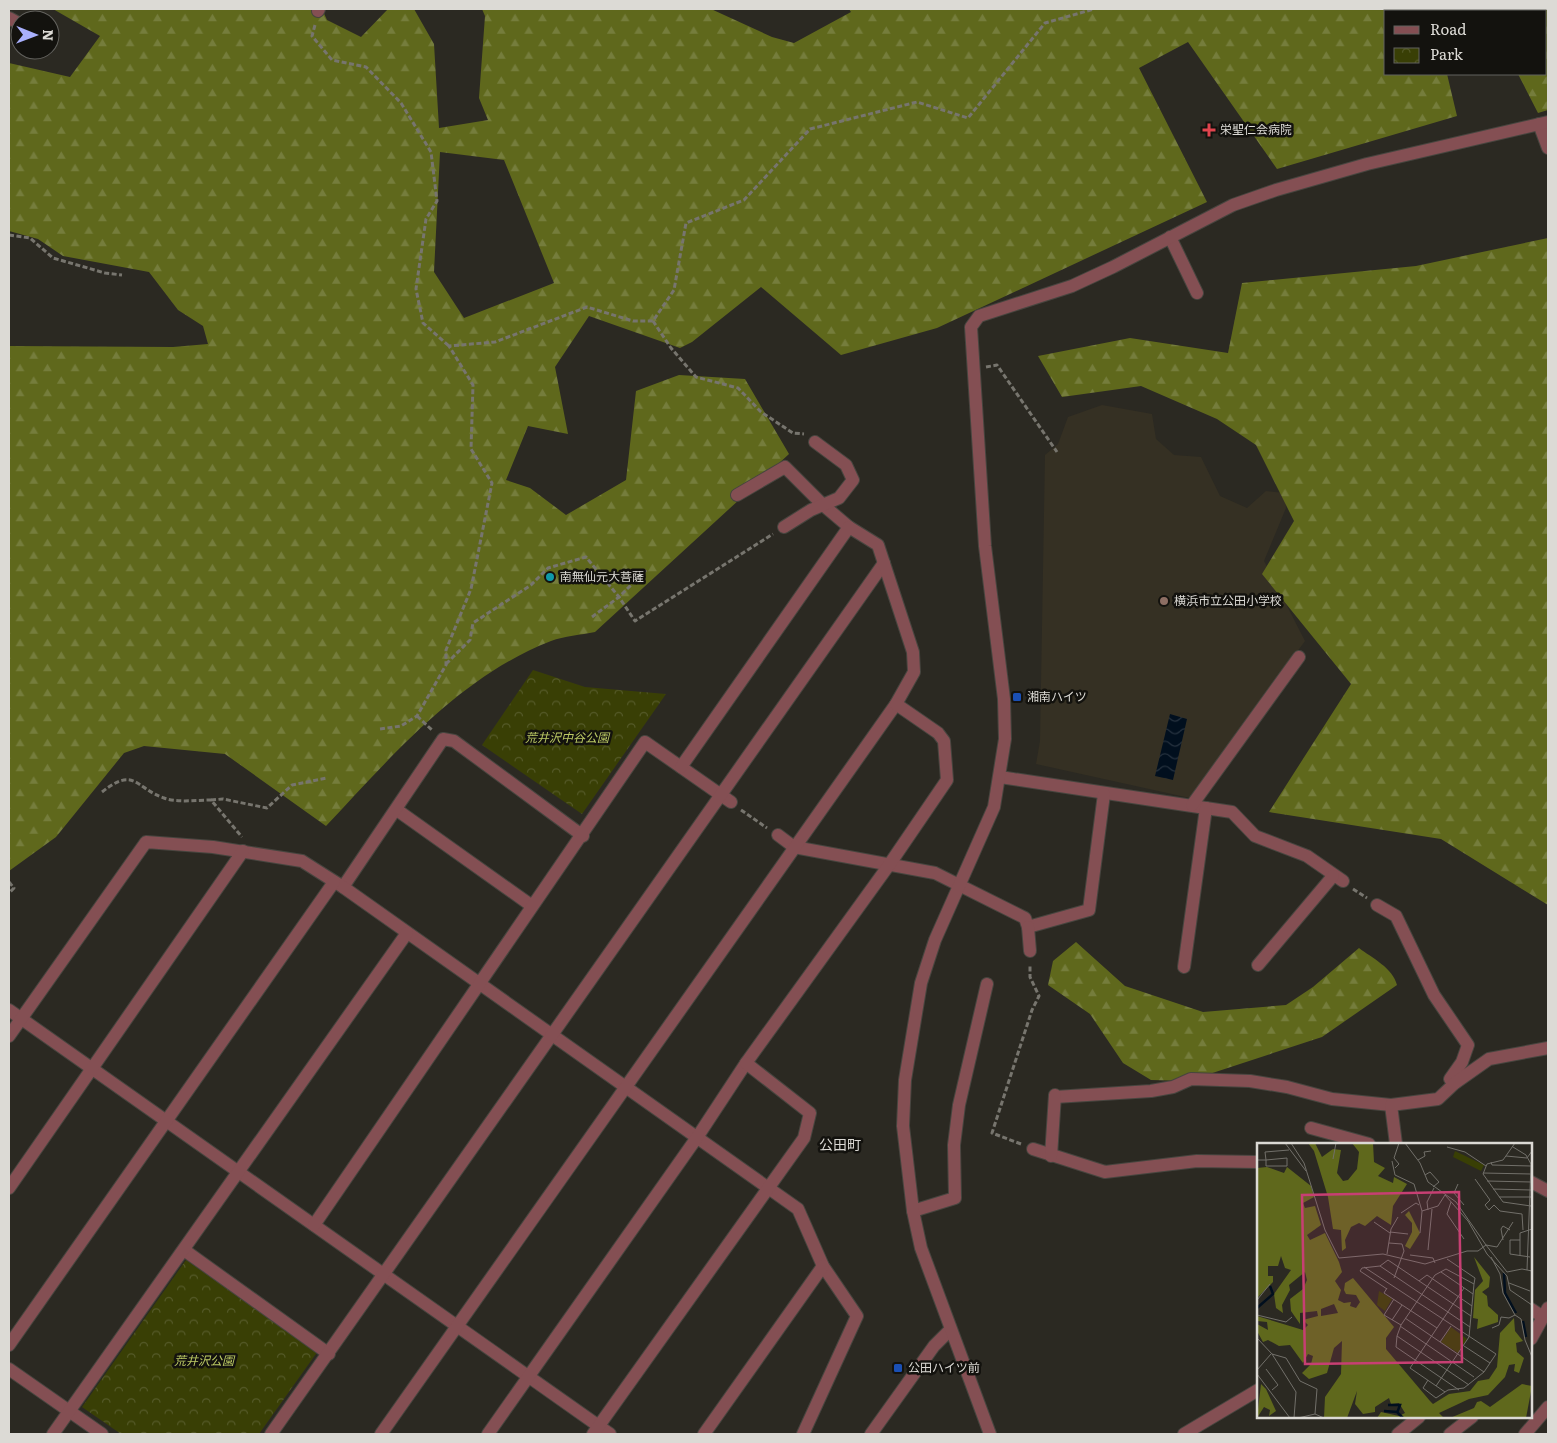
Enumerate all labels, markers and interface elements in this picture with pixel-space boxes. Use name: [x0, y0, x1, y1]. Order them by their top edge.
north arrow: [10, 10, 60, 60]
legend: [1384, 10, 1547, 75]
text: Road: [1430, 17, 1466, 40]
text: N: [39, 29, 59, 42]
text: Park: [1430, 42, 1464, 65]
place label: 栄聖仁会病院: [1220, 120, 1292, 138]
marker: 栄聖仁会病院: [1202, 123, 1216, 137]
place label: 南無仙元大菩薩: [560, 567, 644, 585]
marker: 南無仙元大菩薩: [544, 571, 556, 583]
place label: 横浜市立公田小学校: [1174, 591, 1282, 609]
marker: 横浜市立公田小学校: [1158, 595, 1170, 607]
place label: 湘南ハイツ: [1027, 687, 1087, 705]
marker: 湘南ハイツ: [1011, 691, 1023, 703]
park label: 荒井沢中谷公園: [525, 728, 611, 746]
district label: 公田町: [819, 1134, 861, 1154]
inset map: [1257, 1143, 1532, 1418]
park label: 荒井沢公園: [174, 1351, 236, 1369]
place label: 公田ハイツ前: [908, 1358, 980, 1376]
marker: 公田ハイツ前: [892, 1362, 904, 1374]

